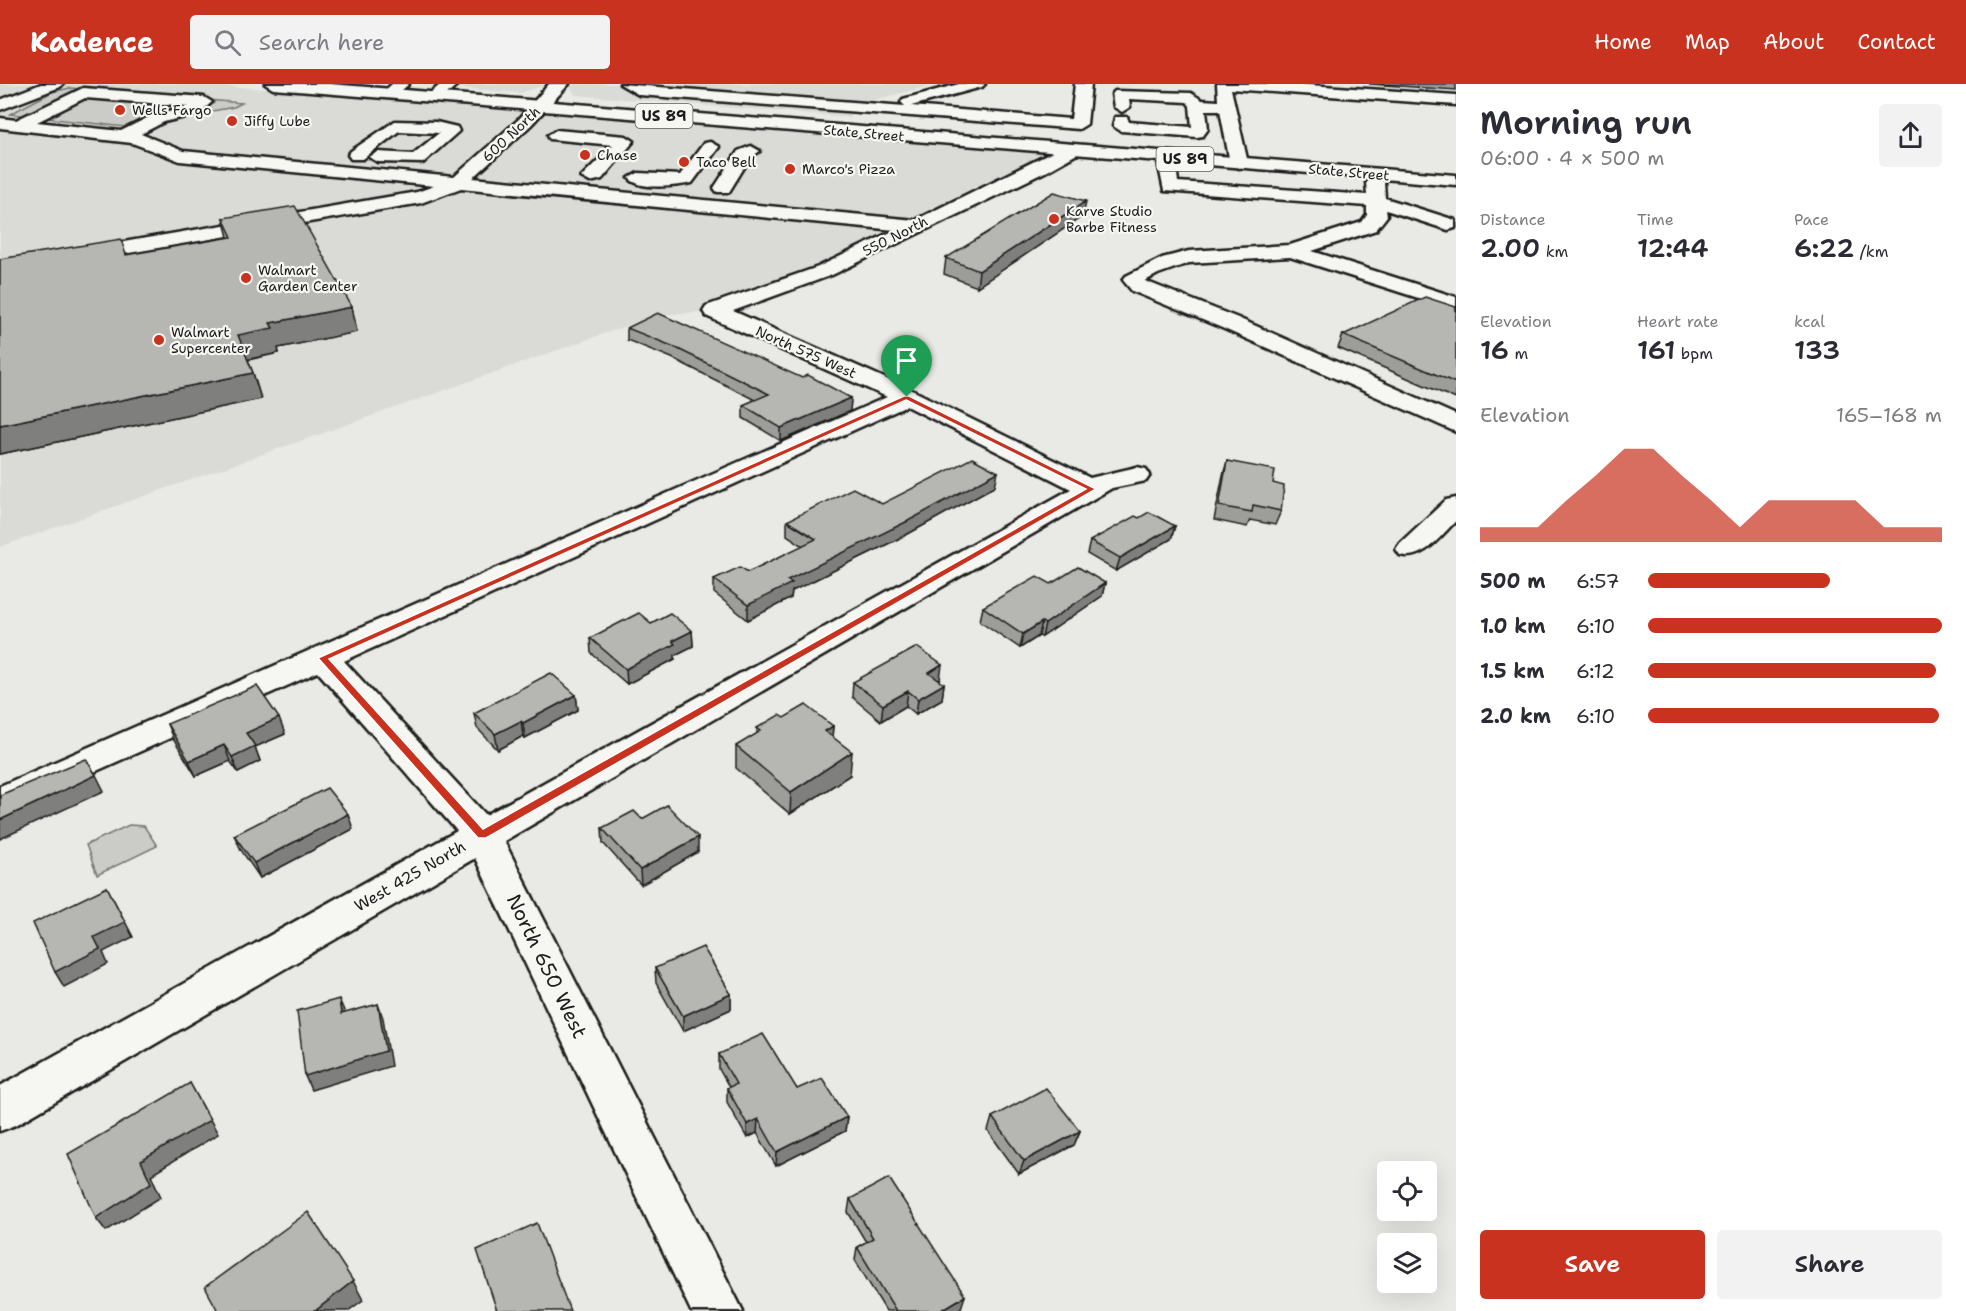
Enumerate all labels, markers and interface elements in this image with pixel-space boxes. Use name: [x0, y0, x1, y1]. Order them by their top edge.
search box: [190, 15, 610, 69]
text: Kadence: [30, 23, 154, 61]
icon: search: [211, 26, 244, 59]
text: Search here: [259, 28, 385, 57]
text: Home: [1594, 28, 1652, 56]
text: Map: [1685, 28, 1730, 56]
text: About: [1763, 28, 1824, 56]
text: Contact: [1857, 28, 1936, 56]
text: Morning run: [1480, 100, 1692, 145]
place label: Wells Fargo: [132, 101, 211, 119]
street label: 600 North: [478, 102, 544, 166]
marker: Wells Fargo: [113, 103, 127, 117]
road number: US 89: [636, 104, 692, 128]
button: share: [1879, 104, 1942, 167]
place label: Jiffy Lube: [244, 112, 311, 130]
marker: Jiffy Lube: [225, 114, 239, 128]
street label: State Street: [823, 120, 905, 146]
text: 06:00 · 4 × 500 m: [1480, 145, 1664, 171]
place label: Chase: [597, 146, 637, 164]
road number: US 89: [1156, 147, 1214, 171]
marker: Chase: [578, 148, 592, 162]
place label: Taco Bell: [696, 153, 757, 171]
marker: Taco Bell: [677, 155, 691, 169]
street label: State Street: [1308, 159, 1390, 185]
place label: Marco's Pizza: [802, 160, 895, 178]
marker: Marco's Pizza: [783, 162, 797, 176]
place label: Karve Studio Barbe Fitness: [1066, 202, 1157, 236]
text: Distance: [1480, 209, 1546, 230]
text: Time: [1637, 209, 1674, 230]
text: Pace: [1794, 209, 1829, 230]
street label: 550 North: [859, 212, 931, 260]
marker: Karve Studio Barbe Fitness: [1047, 212, 1061, 226]
text: 2.00: [1480, 230, 1540, 265]
text: 12:44: [1637, 230, 1708, 265]
text: 6:22: [1794, 230, 1854, 265]
text: km: [1540, 241, 1568, 262]
text: /km: [1854, 241, 1888, 262]
place label: Walmart Garden Center: [258, 261, 358, 295]
marker: Walmart Garden Center: [239, 271, 253, 285]
text: Elevation: [1480, 311, 1552, 332]
text: Heart rate: [1637, 311, 1719, 332]
text: kcal: [1794, 311, 1825, 332]
street label: North 575 West: [753, 322, 859, 382]
place label: Walmart Supercenter: [171, 323, 251, 357]
text: 16: [1480, 332, 1509, 367]
text: 161: [1637, 332, 1675, 367]
text: 133: [1794, 332, 1840, 367]
marker: Walmart Supercenter: [152, 333, 166, 347]
pin: [881, 335, 932, 397]
text: m: [1509, 343, 1528, 364]
text: bpm: [1675, 343, 1713, 364]
icon: arrive: [890, 344, 923, 377]
text: Elevation: [1480, 402, 1570, 428]
text: 165–168 m: [1836, 402, 1942, 428]
text: 500 m: [1480, 568, 1546, 594]
text: 6:57: [1576, 568, 1620, 594]
text: 1.0 km: [1480, 613, 1545, 639]
text: 6:10: [1576, 613, 1615, 639]
text: 1.5 km: [1480, 658, 1544, 684]
text: 6:12: [1576, 658, 1615, 684]
text: 2.0 km: [1480, 703, 1551, 729]
text: 6:10: [1576, 703, 1615, 729]
street label: West 425 North: [351, 836, 469, 916]
street label: North 650 West: [501, 890, 593, 1042]
map controls: [1377, 1161, 1437, 1293]
button: locate: [1377, 1161, 1437, 1221]
button: Save: [1480, 1230, 1705, 1299]
button: Share: [1717, 1230, 1942, 1299]
button: layers: [1377, 1233, 1437, 1293]

